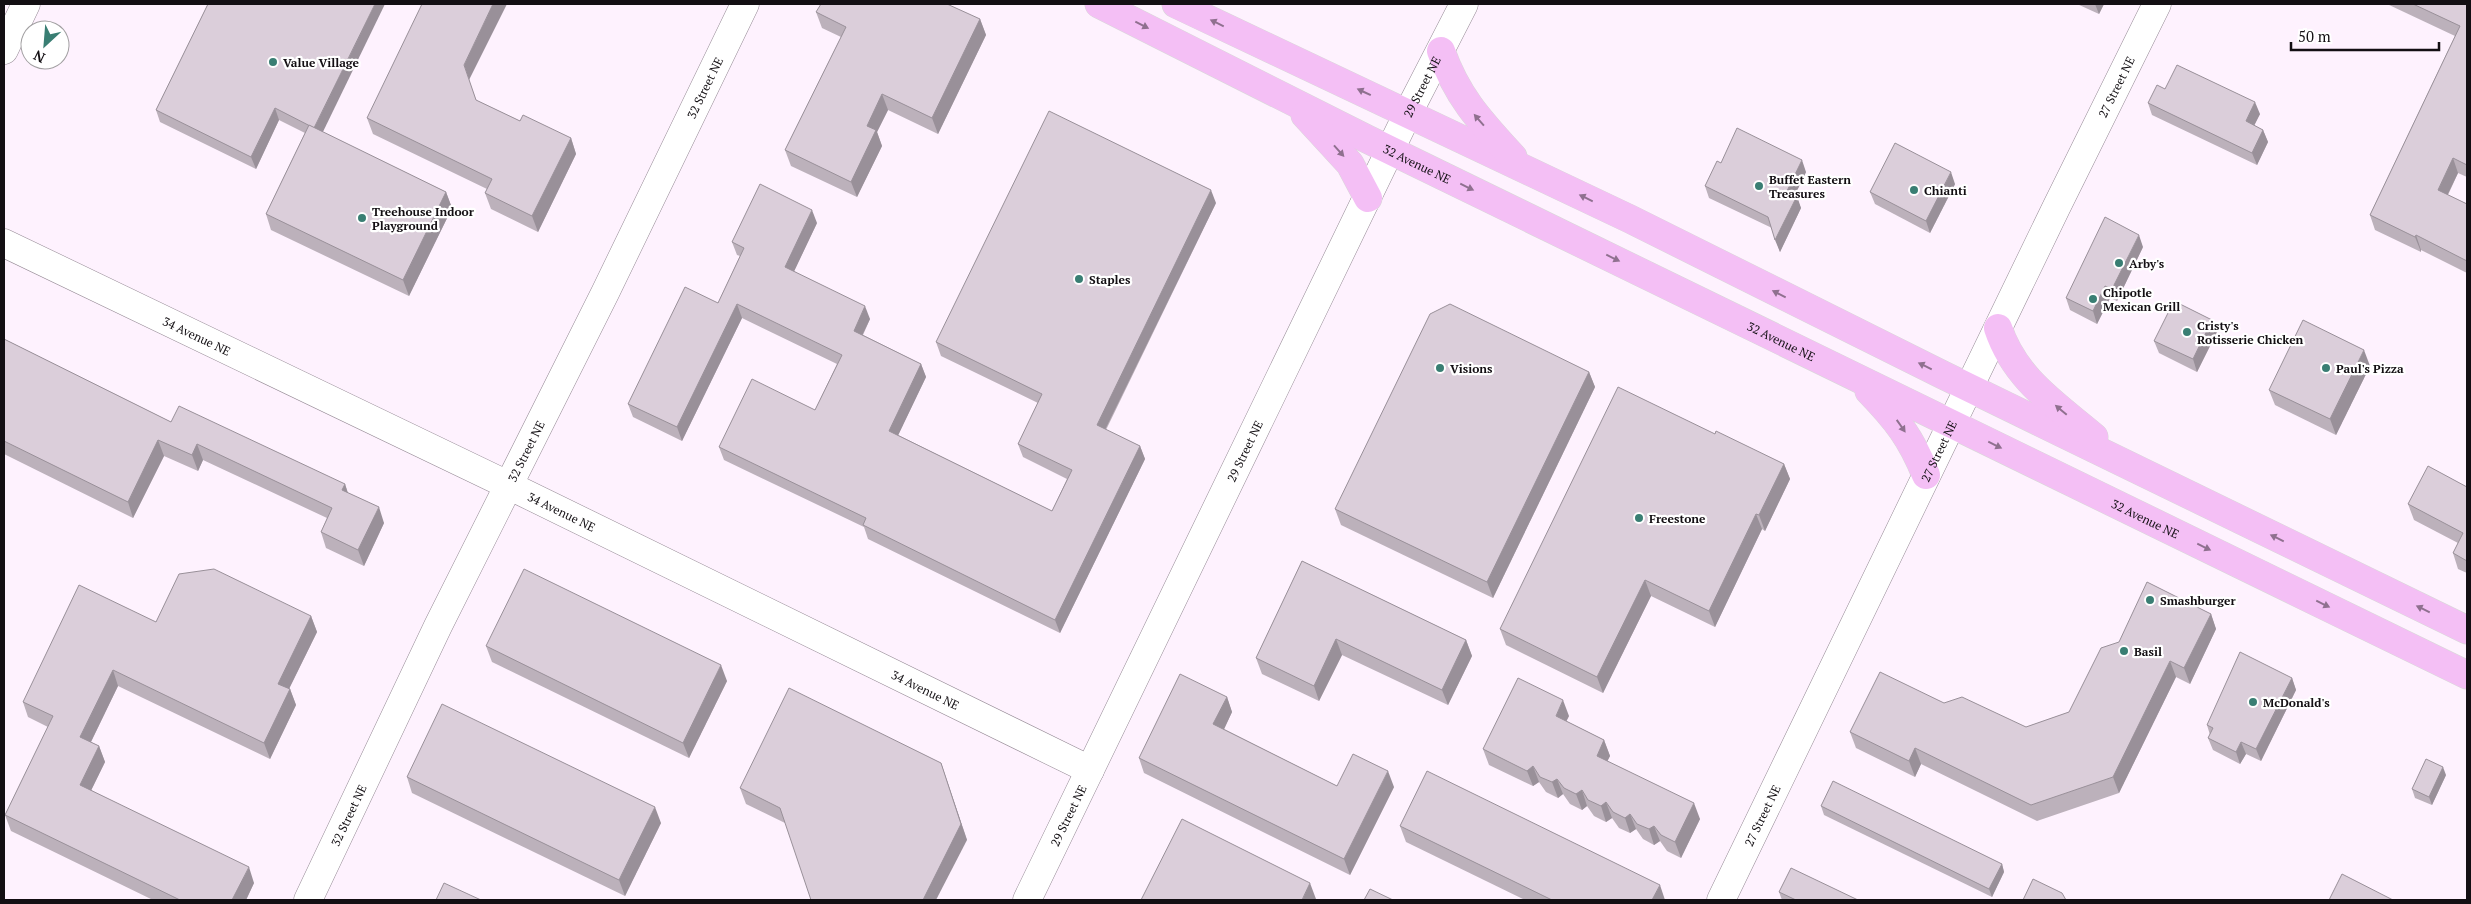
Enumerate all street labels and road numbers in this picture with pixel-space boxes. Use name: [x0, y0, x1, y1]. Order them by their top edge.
street label: 32 Street NE: [683, 54, 726, 121]
street label: 29 Street NE: [1400, 54, 1443, 120]
street label: 27 Street NE: [2095, 54, 2137, 120]
street label: 32 Avenue NE: [1381, 141, 1454, 186]
street label: 34 Avenue NE: [161, 313, 233, 358]
street label: 32 Avenue NE: [1745, 318, 1818, 364]
street label: 32 Street NE: [504, 418, 547, 484]
street label: 29 Street NE: [1223, 418, 1266, 484]
street label: 27 Street NE: [1917, 418, 1960, 484]
street label: 34 Avenue NE: [525, 488, 598, 534]
street label: 32 Avenue NE: [2109, 495, 2182, 541]
street label: 34 Avenue NE: [889, 667, 962, 712]
street label: 32 Street NE: [327, 782, 369, 848]
street label: 29 Street NE: [1047, 782, 1089, 849]
street label: 27 Street NE: [1741, 782, 1783, 849]

